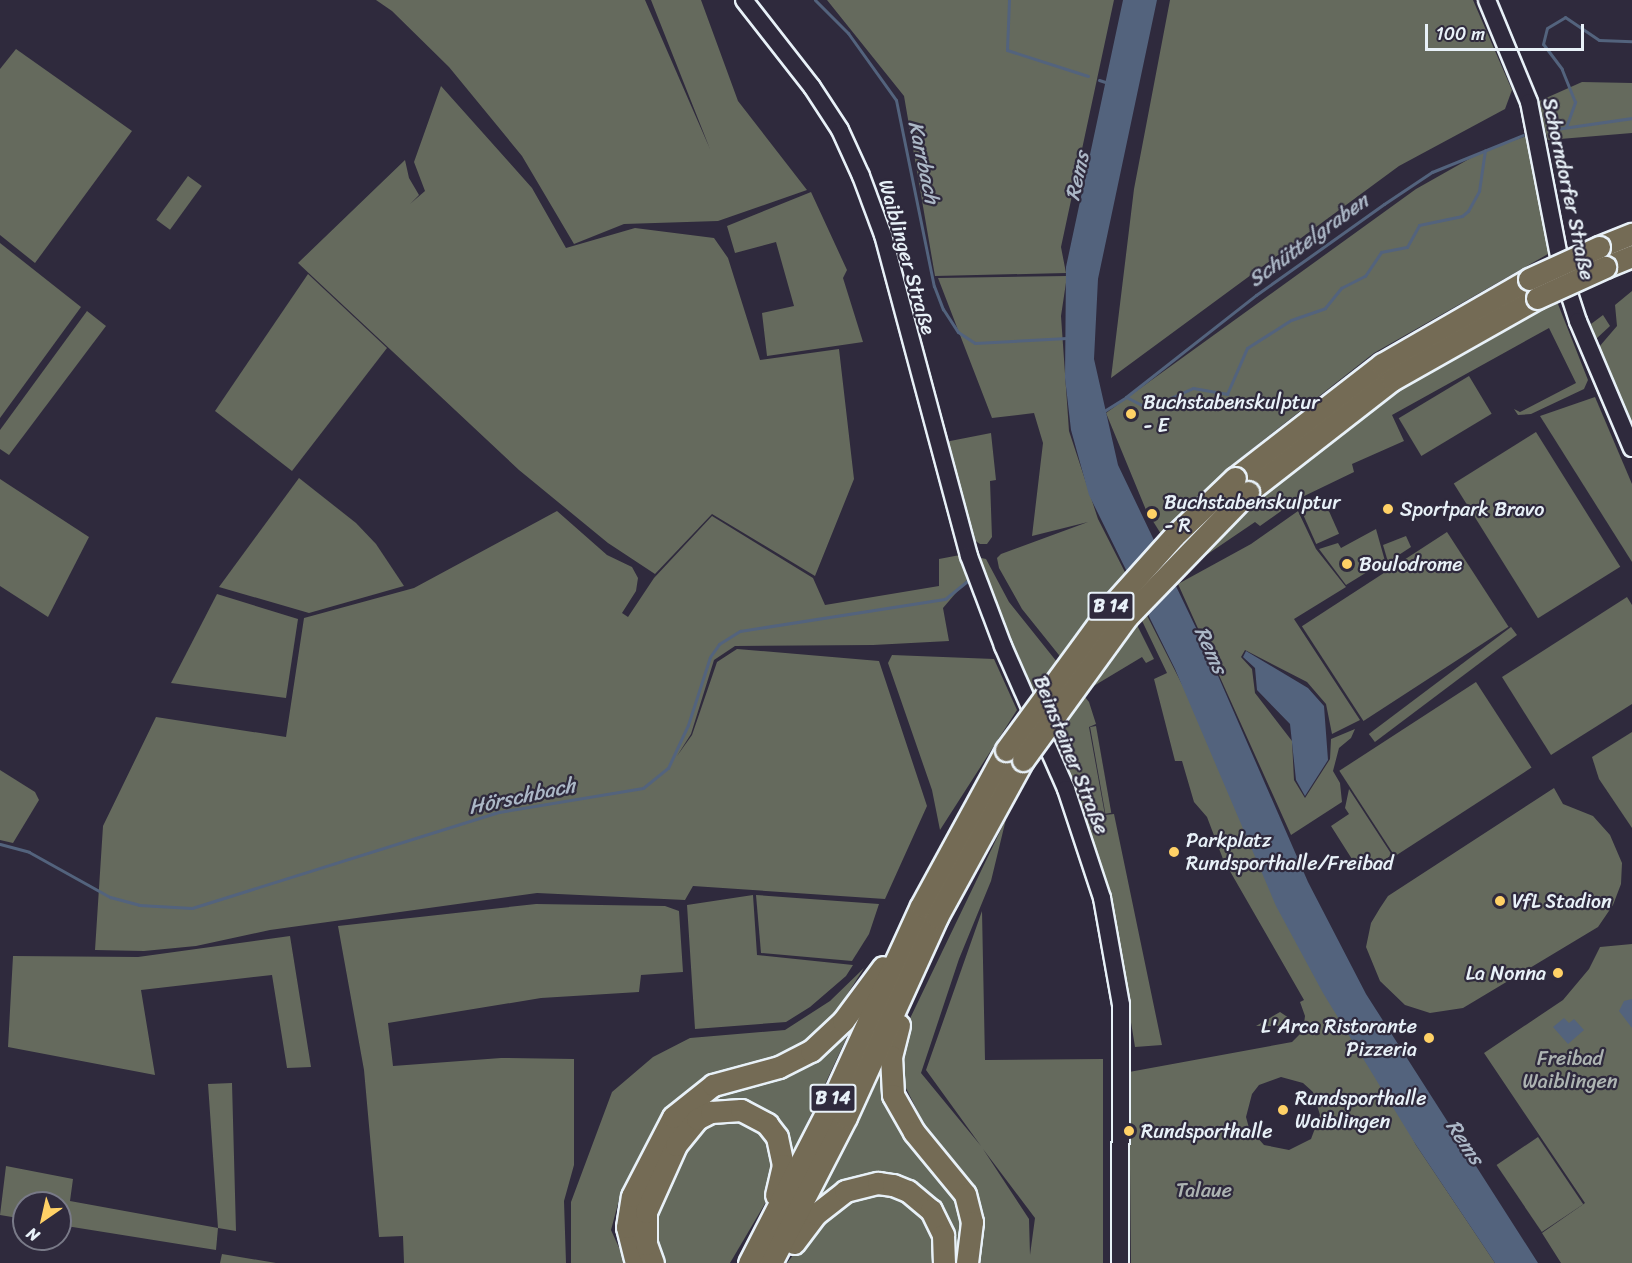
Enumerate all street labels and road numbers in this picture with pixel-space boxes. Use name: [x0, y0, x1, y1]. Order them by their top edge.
street label: Schorndorfer Straße: [1537, 95, 1599, 283]
street label: Waiblinger Straße: [873, 176, 941, 338]
road number: B 14: [1087, 591, 1135, 621]
street label: Beinsteiner Straße: [1028, 672, 1114, 838]
road number: B 14: [809, 1083, 857, 1113]

